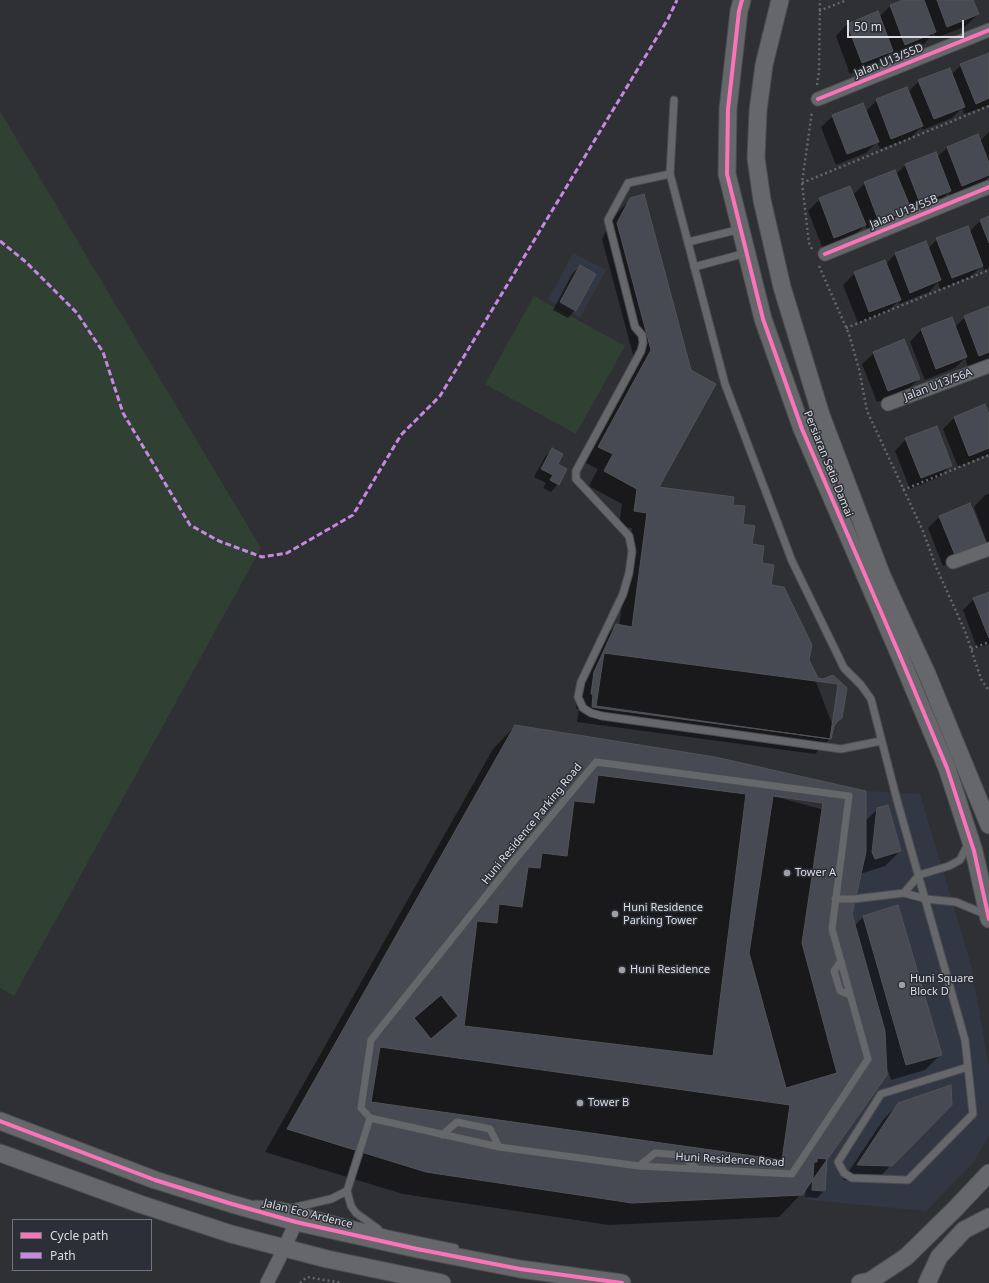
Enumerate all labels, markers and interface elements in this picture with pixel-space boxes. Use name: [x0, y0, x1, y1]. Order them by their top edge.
scale bar: [849, 12, 966, 38]
text: 50 m: [854, 18, 882, 35]
street label: Jalan U13/55D: [853, 41, 925, 81]
street label: Jalan U13/55B: [868, 192, 940, 232]
street label: Jalan U13/56A: [902, 366, 974, 404]
street label: Persiaran Setia Damai: [801, 409, 855, 519]
street label: Huni Residence Parking Road: [479, 761, 585, 887]
place label: Tower A: [795, 866, 836, 880]
marker: Tower A: [782, 868, 792, 878]
place label: Huni Residence Parking Tower: [623, 901, 703, 927]
marker: Huni Residence Parking Tower: [610, 909, 620, 919]
place label: Huni Residence: [630, 963, 710, 977]
marker: Huni Residence: [617, 965, 627, 975]
place label: Huni Square Block D: [910, 972, 974, 998]
marker: Huni Square Block D: [897, 980, 907, 990]
place label: Tower B: [588, 1096, 629, 1110]
marker: Tower B: [575, 1098, 585, 1108]
street label: Huni Residence Road: [675, 1151, 785, 1169]
street label: Jalan Eco Ardence: [262, 1197, 354, 1231]
legend: [12, 1219, 152, 1271]
text: Cycle path: [50, 1227, 108, 1244]
text: Path: [50, 1247, 76, 1264]

